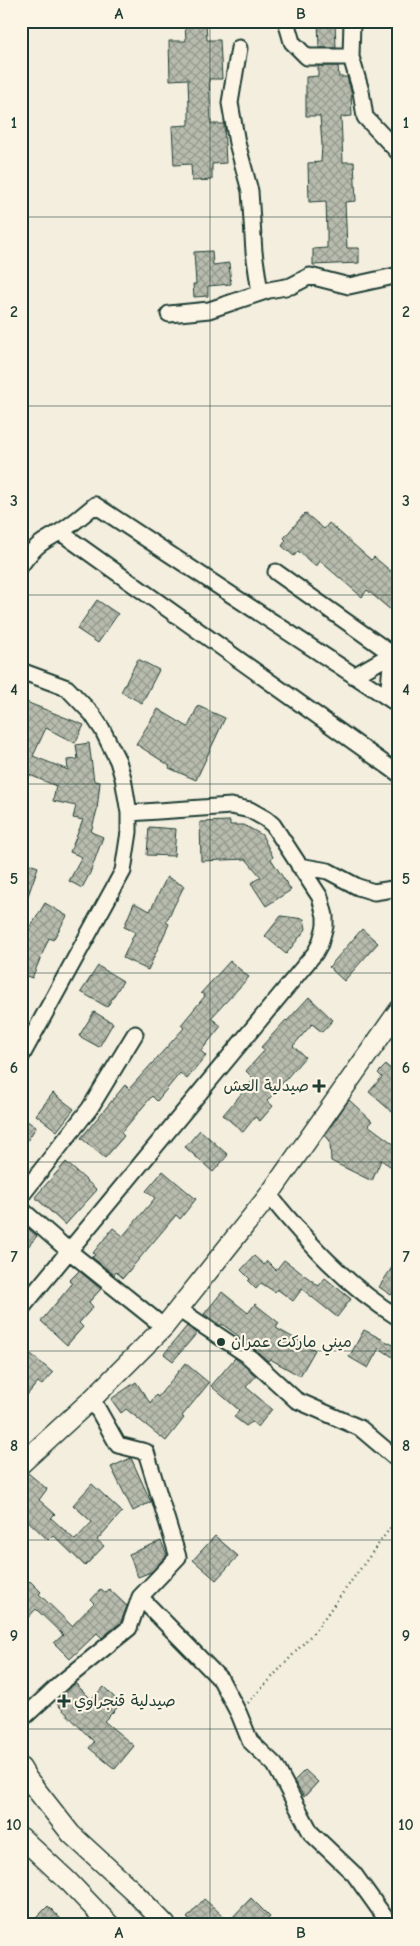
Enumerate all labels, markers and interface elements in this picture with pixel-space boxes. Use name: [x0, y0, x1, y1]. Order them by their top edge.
text: A: [115, 5, 124, 23]
text: B: [296, 5, 306, 23]
text: 1: [11, 114, 17, 132]
text: 1: [403, 114, 409, 132]
text: 2: [10, 303, 18, 321]
text: 2: [402, 303, 410, 321]
text: 3: [10, 492, 18, 510]
text: 3: [402, 492, 410, 510]
text: 4: [10, 681, 18, 699]
text: 4: [402, 681, 410, 699]
text: 5: [10, 870, 18, 888]
text: 5: [402, 870, 410, 888]
text: 6: [10, 1059, 18, 1077]
text: 6: [402, 1059, 410, 1077]
place label: صيدلية العش: [223, 1077, 309, 1095]
marker: صيدلية العش: [313, 1080, 325, 1092]
text: 7: [10, 1248, 18, 1266]
text: 7: [402, 1248, 410, 1266]
place label: ميني ماركت عمران: [231, 1333, 352, 1356]
marker: ميني ماركت عمران: [215, 1336, 227, 1348]
text: 8: [10, 1437, 18, 1455]
text: 8: [402, 1437, 410, 1455]
text: 9: [10, 1627, 18, 1645]
text: 9: [402, 1627, 410, 1645]
place label: صيدلية قنجراوي: [74, 1692, 176, 1712]
marker: صيدلية قنجراوي: [58, 1695, 70, 1707]
text: 10: [6, 1816, 22, 1834]
text: 10: [398, 1816, 414, 1834]
text: A: [115, 1924, 124, 1942]
text: B: [296, 1924, 306, 1942]

